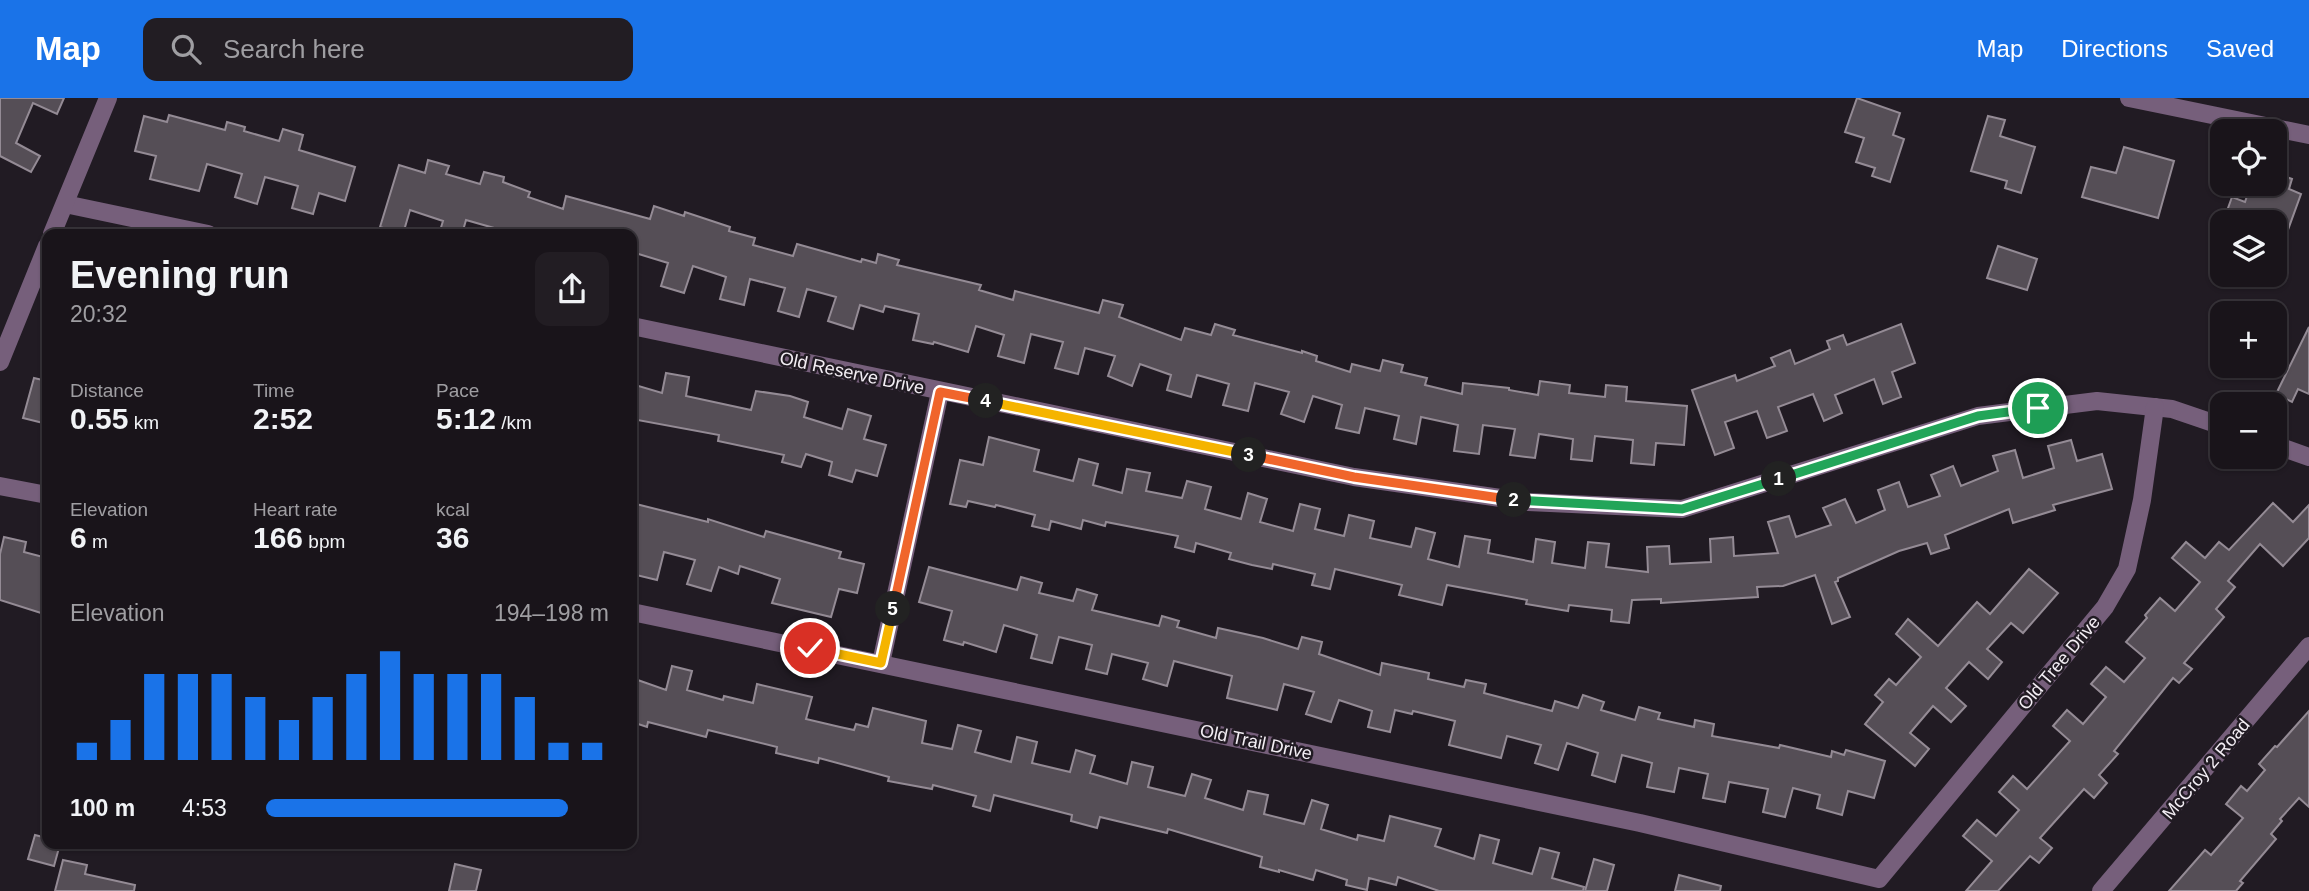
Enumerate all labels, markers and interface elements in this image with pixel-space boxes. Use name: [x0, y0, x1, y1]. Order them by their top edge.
search box: [143, 18, 633, 81]
text: Map: [35, 30, 101, 67]
icon: search: [167, 30, 205, 68]
text: Search here: [223, 34, 365, 64]
text: Map: [1977, 35, 2023, 62]
text: Directions: [2061, 35, 2168, 62]
text: Saved: [2206, 35, 2274, 62]
map controls: [2210, 119, 2287, 469]
button: locate: [2210, 119, 2287, 196]
button: layers: [2210, 210, 2287, 287]
button: share: [535, 252, 609, 326]
text: Evening run: [70, 254, 290, 296]
text: 20:32: [70, 301, 128, 327]
button: +: [2210, 301, 2287, 378]
street label: Old Reserve Drive: [778, 348, 926, 398]
pin: [2008, 378, 2068, 438]
text: Distance: [70, 380, 144, 401]
text: Time: [253, 380, 295, 401]
text: Pace: [436, 380, 479, 401]
pin: 4: [968, 384, 1004, 418]
icon: arrive: [2019, 389, 2057, 427]
text: 4: [980, 390, 991, 411]
button: −: [2210, 392, 2287, 469]
text: 0.55: [70, 402, 128, 435]
text: 2:52: [253, 402, 313, 435]
text: 5:12: [436, 402, 496, 435]
text: km: [128, 412, 159, 433]
text: /km: [496, 412, 532, 433]
pin: 3: [1232, 438, 1266, 472]
text: 3: [1243, 444, 1254, 465]
pin: 1: [1762, 462, 1796, 496]
text: 1: [1773, 468, 1784, 489]
pin: 2: [1496, 482, 1532, 518]
text: 2: [1508, 489, 1519, 510]
text: Elevation: [70, 499, 148, 520]
text: Heart rate: [253, 499, 337, 520]
text: kcal: [436, 499, 470, 520]
text: 6: [70, 521, 87, 554]
text: 166: [253, 521, 303, 554]
text: 36: [436, 521, 469, 554]
text: m: [87, 531, 108, 552]
text: bpm: [303, 531, 345, 552]
pin: 5: [876, 592, 910, 626]
text: 5: [887, 598, 898, 619]
text: Elevation: [70, 600, 165, 626]
text: 194–198 m: [494, 600, 609, 626]
street label: Old Tree Drive: [2014, 612, 2104, 714]
pin: [780, 618, 840, 678]
icon: check: [791, 629, 829, 667]
street label: McCroy 2 Road: [2158, 715, 2254, 823]
street label: Old Trail Drive: [1198, 720, 1314, 764]
text: 100 m: [70, 795, 135, 821]
text: 4:53: [182, 795, 227, 821]

